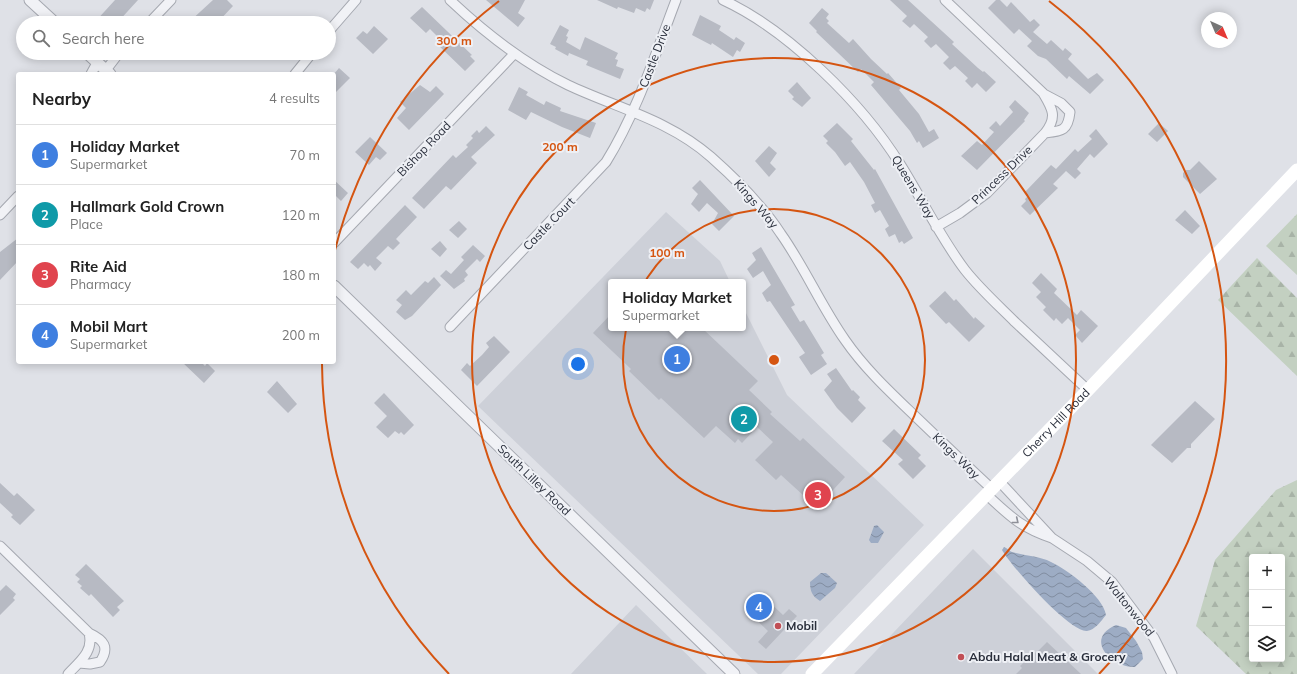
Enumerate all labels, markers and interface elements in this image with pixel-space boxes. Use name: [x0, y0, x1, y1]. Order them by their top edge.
north arrow: [1201, 12, 1237, 48]
search box: [16, 16, 336, 60]
street label: Castle Drive: [636, 22, 674, 90]
icon: search: [30, 27, 52, 49]
text: Search here: [62, 29, 144, 48]
text: 300 m: [436, 33, 472, 48]
text: Nearby: [32, 88, 91, 109]
text: 4 results: [269, 90, 320, 106]
street label: Bishop Road: [394, 118, 454, 179]
text: Holiday Market: [70, 137, 179, 156]
text: 200 m: [542, 139, 578, 154]
street label: Princess Drive: [968, 142, 1035, 207]
text: 1: [41, 147, 49, 163]
text: 70 m: [290, 147, 320, 163]
street label: Queens Way: [889, 152, 939, 222]
text: Supermarket: [70, 156, 147, 172]
street label: Kings Way: [731, 176, 782, 232]
street label: Castle Court: [520, 194, 578, 253]
text: Hallmark Gold Crown: [70, 197, 224, 216]
text: 2: [41, 207, 49, 223]
text: 120 m: [282, 207, 320, 223]
text: Place: [70, 216, 103, 232]
text: 100 m: [649, 245, 685, 260]
text: Rite Aid: [70, 257, 127, 276]
text: 3: [41, 267, 49, 283]
text: 180 m: [282, 267, 320, 283]
text: Pharmacy: [70, 276, 131, 292]
popup: [608, 279, 746, 331]
text: Holiday Market: [622, 288, 732, 307]
text: Supermarket: [622, 307, 700, 323]
text: Mobil Mart: [70, 317, 148, 336]
text: 4: [41, 327, 49, 343]
text: 200 m: [282, 327, 320, 343]
text: Supermarket: [70, 336, 147, 352]
pin: 1: [664, 344, 690, 374]
centre of rings: [767, 353, 781, 367]
your location: [568, 354, 588, 374]
street label: Cherry Hill Road: [1019, 385, 1093, 460]
pin: 2: [731, 404, 757, 434]
street label: Kings Way: [930, 429, 984, 482]
street label: South Lilley Road: [495, 441, 574, 518]
pin: 3: [805, 480, 831, 510]
one-way arrow: [1011, 516, 1018, 523]
map controls: [1249, 554, 1285, 662]
button: +: [1249, 554, 1285, 590]
street label: Waltonwood: [1101, 574, 1158, 639]
button: −: [1249, 590, 1285, 626]
pin: 4: [746, 592, 772, 622]
place label: Mobil: [786, 618, 817, 633]
marker: Mobil: [773, 621, 783, 631]
button: layers: [1249, 626, 1285, 662]
place label: Abdu Halal Meat & Grocery: [969, 649, 1126, 664]
marker: Abdu Halal Meat & Grocery: [956, 652, 966, 662]

